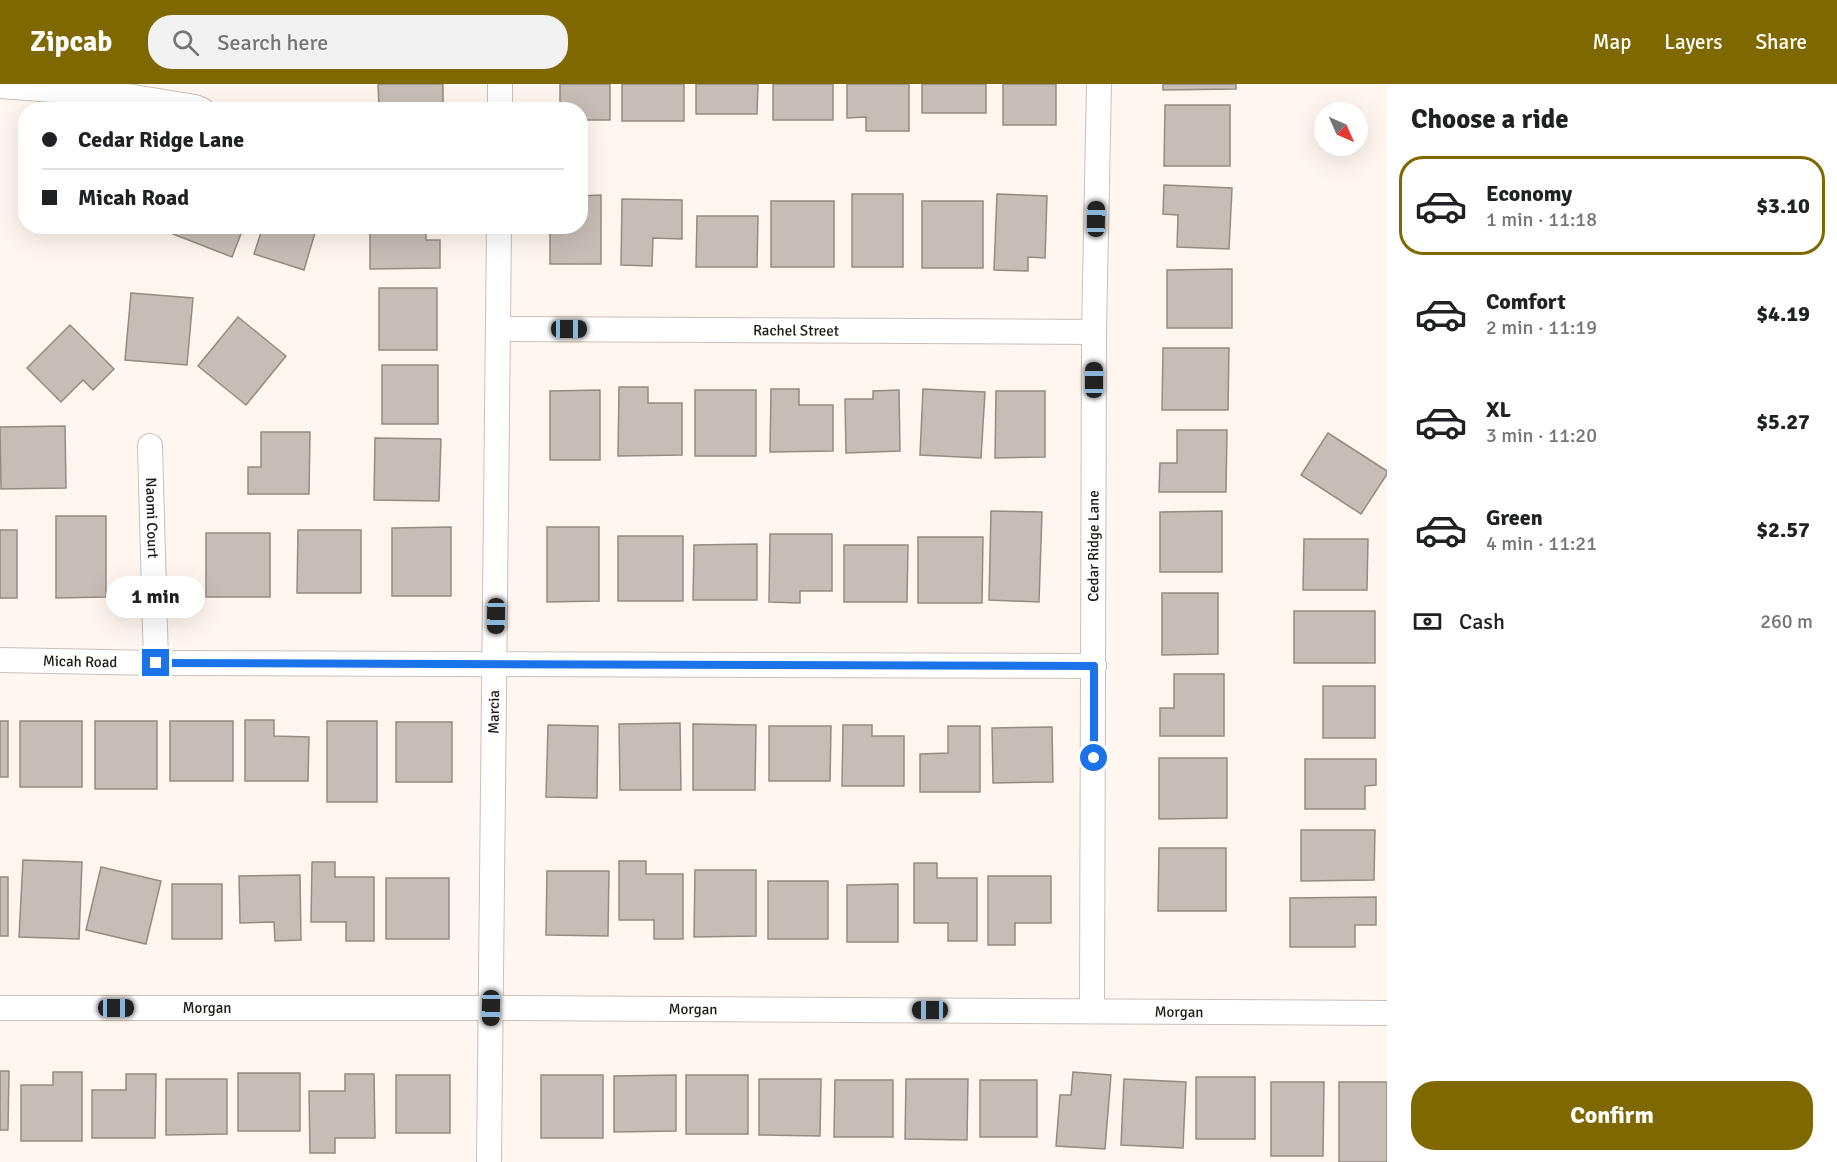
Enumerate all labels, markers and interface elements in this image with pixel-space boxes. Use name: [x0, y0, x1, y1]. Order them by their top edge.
search box: [148, 15, 568, 69]
text: Zipcab: [30, 25, 112, 59]
icon: search: [169, 26, 202, 59]
text: Search here: [217, 29, 328, 56]
text: Map: [1593, 29, 1631, 55]
text: Layers: [1664, 29, 1722, 55]
text: Share: [1755, 29, 1807, 55]
north arrow: [1314, 102, 1368, 156]
map controls: [1314, 102, 1368, 156]
text: Choose a ride: [1411, 103, 1569, 136]
text: Cedar Ridge Lane: [78, 126, 244, 153]
icon: car: [1414, 179, 1468, 233]
text: Economy: [1486, 180, 1572, 207]
text: Micah Road: [78, 184, 189, 211]
text: $3.10: [1756, 192, 1810, 219]
car: [1087, 201, 1105, 237]
text: 1 min · 11:18: [1486, 207, 1597, 232]
icon: car: [1414, 287, 1468, 341]
text: Comfort: [1486, 288, 1566, 315]
text: $4.19: [1756, 300, 1810, 327]
text: 2 min · 11:19: [1486, 315, 1597, 340]
car: [551, 320, 587, 338]
street label: Rachel Street: [753, 321, 839, 340]
car: [1085, 362, 1103, 398]
icon: car: [1414, 395, 1468, 449]
text: XL: [1486, 396, 1511, 423]
text: $5.27: [1756, 408, 1810, 435]
text: 3 min · 11:20: [1486, 423, 1597, 448]
street label: Naomi Court: [142, 477, 162, 559]
street label: Cedar Ridge Lane: [1084, 490, 1103, 602]
icon: car: [1414, 503, 1468, 557]
text: Green: [1486, 504, 1543, 531]
text: $2.57: [1756, 516, 1810, 543]
text: 4 min · 11:21: [1486, 531, 1597, 556]
callout: 1 min: [106, 576, 206, 618]
text: 1 min: [131, 584, 180, 609]
car: [487, 598, 505, 634]
icon: cash: [1411, 605, 1444, 638]
text: Cash: [1459, 608, 1505, 635]
text: 260 m: [1760, 609, 1813, 634]
route end: [142, 649, 169, 676]
street label: Micah Road: [43, 652, 117, 671]
street label: Marcia: [485, 690, 503, 734]
route start: [1080, 744, 1107, 771]
car: [482, 990, 500, 1026]
car: [98, 999, 134, 1017]
street label: Morgan: [182, 999, 232, 1017]
street label: Morgan: [668, 1000, 718, 1018]
car: [912, 1001, 948, 1019]
street label: Morgan: [1154, 1003, 1204, 1021]
button: Confirm: [1411, 1081, 1813, 1150]

